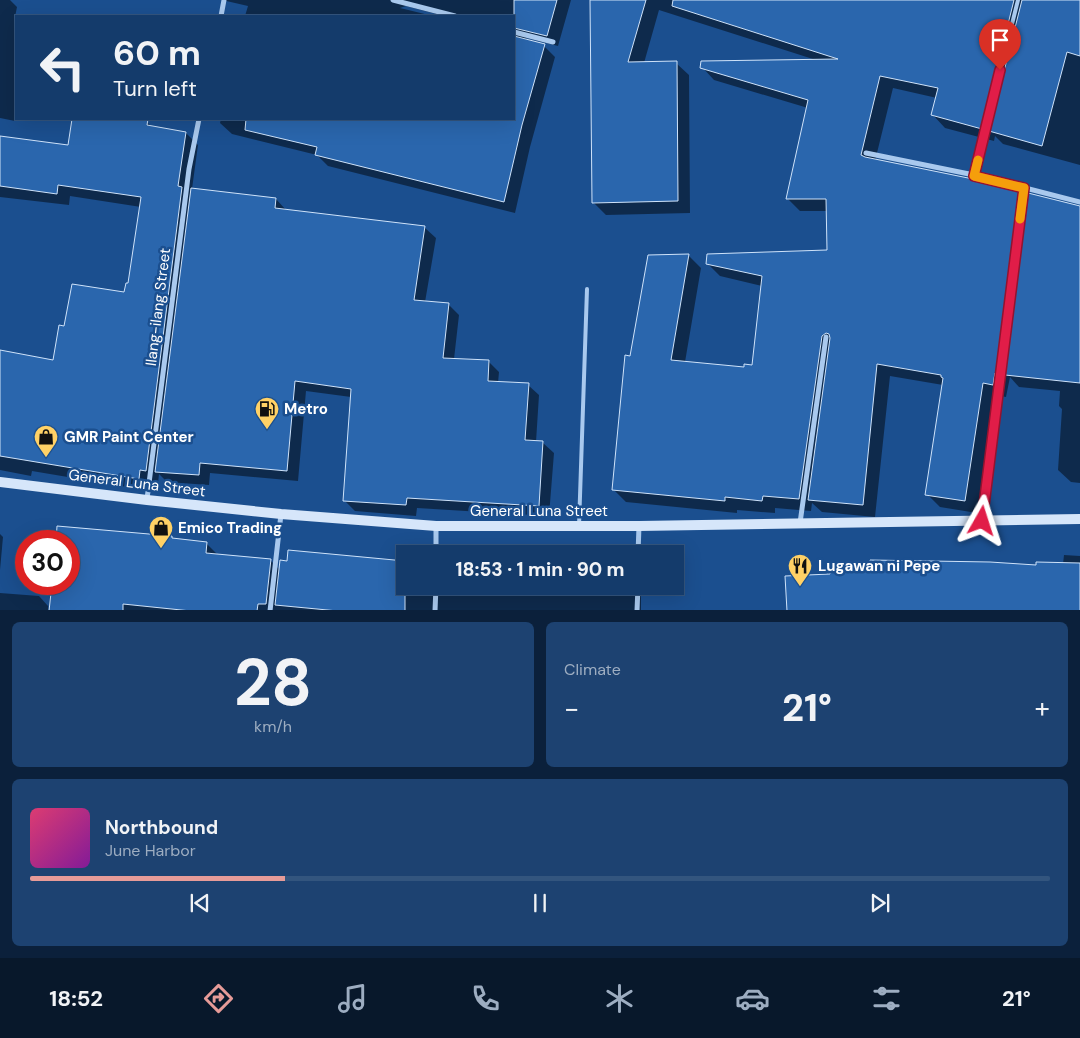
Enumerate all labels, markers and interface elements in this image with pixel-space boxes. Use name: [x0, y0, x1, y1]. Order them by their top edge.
pin: [979, 19, 1021, 70]
icon: arrive: [986, 26, 1014, 54]
text: 60 m: [113, 30, 201, 76]
icon: left: [30, 35, 95, 100]
text: Turn left: [113, 74, 197, 103]
street label: Ilang-ilang Street: [141, 247, 175, 367]
fuel station icon: Metro: [254, 396, 280, 430]
place label: Metro: [284, 399, 328, 419]
shop icon: GMR Paint Center: [33, 424, 59, 458]
place label: GMR Paint Center: [64, 427, 194, 447]
street label: General Luna Street: [67, 465, 207, 501]
position arrow: [955, 494, 1007, 546]
street label: General Luna Street: [470, 501, 608, 521]
shop icon: Emico Trading: [148, 515, 174, 549]
place label: Emico Trading: [178, 518, 282, 538]
speed limit sign: 30: [15, 530, 80, 595]
restaurant icon: Lugawan ni Pepe: [787, 553, 813, 587]
place label: Lugawan ni Pepe: [818, 556, 940, 576]
text: 18:53 · 1 min · 90 m: [455, 557, 625, 582]
text: 28: [234, 641, 312, 725]
text: Climate: [564, 659, 621, 680]
text: 21°: [782, 683, 832, 733]
text: −: [564, 690, 579, 727]
text: +: [1035, 690, 1050, 727]
text: km/h: [254, 716, 292, 737]
text: Northbound: [105, 815, 218, 840]
text: June Harbor: [105, 840, 196, 861]
icon: previous: [186, 889, 214, 917]
icon: pause: [526, 889, 554, 917]
icon: next: [866, 889, 894, 917]
icon: directions: [201, 981, 236, 1016]
icon: music: [335, 981, 370, 1016]
icon: phone: [468, 981, 503, 1016]
icon: climate: [602, 981, 637, 1016]
icon: car: [735, 981, 770, 1016]
icon: filters: [869, 981, 904, 1016]
text: 18:52: [49, 984, 103, 1013]
text: 21°: [1002, 984, 1031, 1013]

